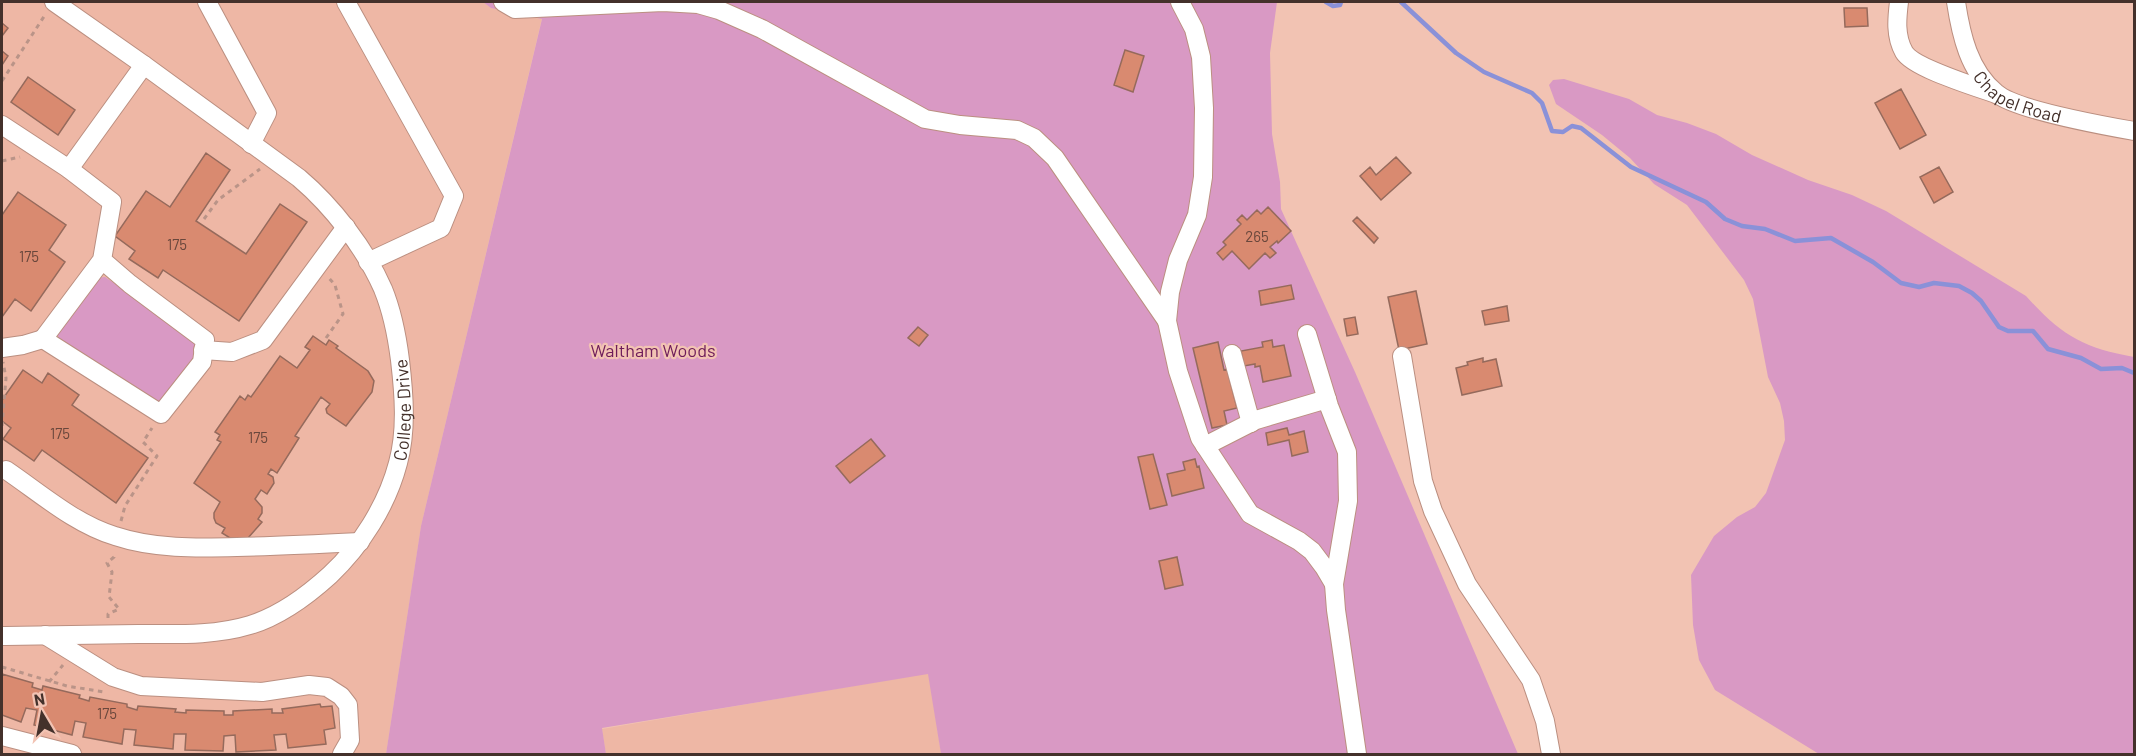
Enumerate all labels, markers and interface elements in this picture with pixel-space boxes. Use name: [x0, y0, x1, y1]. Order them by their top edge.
street label: Chapel Road: [1969, 66, 2064, 127]
house number: 265: [1245, 227, 1269, 245]
house number: 175: [167, 235, 187, 253]
house number: 175: [19, 247, 39, 265]
park label: Waltham Woods: [590, 339, 716, 361]
street label: College Drive: [388, 358, 415, 463]
house number: 175: [50, 424, 70, 442]
house number: 175: [248, 428, 268, 446]
north arrow: [12, 684, 72, 744]
text: N: [32, 688, 46, 709]
house number: 175: [97, 704, 117, 722]

